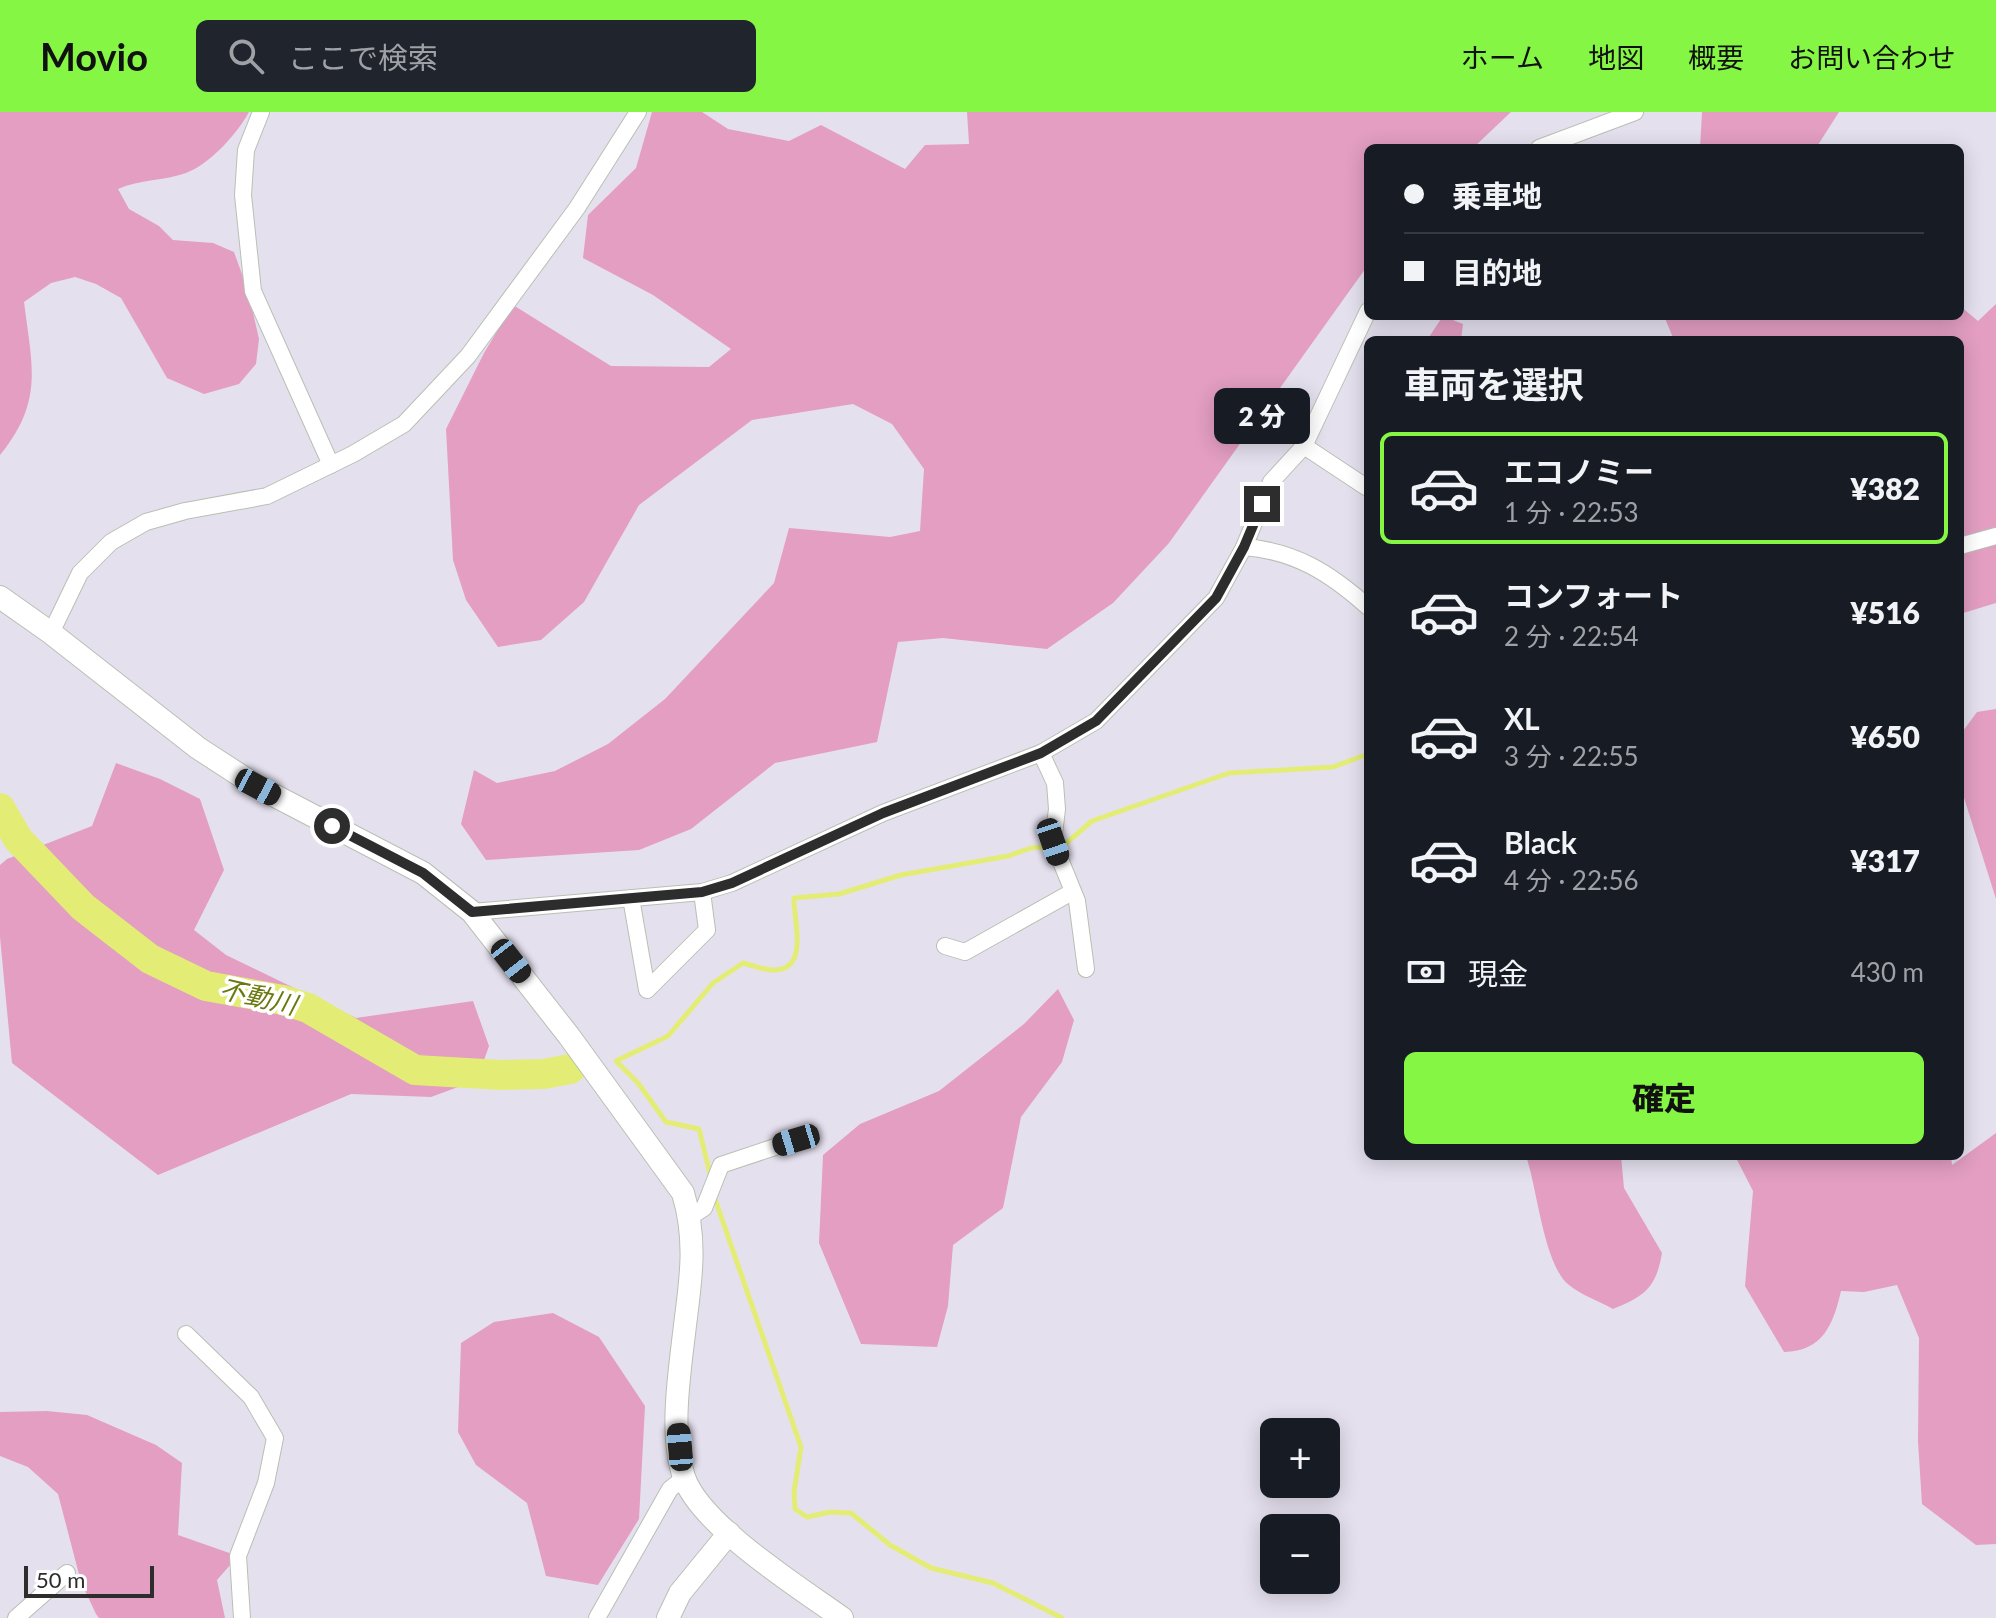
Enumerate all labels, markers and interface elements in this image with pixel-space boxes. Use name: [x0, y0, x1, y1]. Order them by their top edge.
search box: [196, 20, 756, 92]
text: Movio: [40, 33, 148, 79]
icon: search: [224, 34, 268, 78]
text: ここで検索: [288, 39, 438, 75]
text: ホーム: [1461, 40, 1544, 74]
text: 地図: [1588, 40, 1644, 74]
text: 概要: [1688, 40, 1744, 74]
text: お問い合わせ: [1788, 40, 1956, 74]
text: 乗車地: [1452, 177, 1542, 213]
text: 目的地: [1452, 254, 1542, 290]
text: 車両を選択: [1404, 362, 1584, 406]
callout: 2 分: [1214, 388, 1310, 444]
text: 2 分: [1238, 400, 1286, 432]
icon: car: [1408, 452, 1480, 524]
text: エコノミー: [1504, 453, 1654, 489]
text: ¥382: [1850, 470, 1920, 506]
route end: [1244, 486, 1280, 522]
text: 1 分 · 22:53: [1504, 496, 1639, 528]
icon: car: [1408, 576, 1480, 648]
text: コンフォート: [1504, 577, 1683, 613]
text: ¥516: [1850, 594, 1920, 630]
text: 2 分 · 22:54: [1504, 620, 1639, 652]
icon: car: [1408, 700, 1480, 772]
text: XL: [1504, 700, 1540, 736]
text: ¥650: [1850, 718, 1920, 754]
text: 3 分 · 22:55: [1504, 740, 1639, 772]
car: [231, 765, 285, 809]
route start: [314, 808, 350, 844]
car: [1034, 815, 1072, 869]
icon: car: [1408, 824, 1480, 896]
text: Black: [1504, 824, 1577, 860]
text: ¥317: [1850, 842, 1920, 878]
text: 4 分 · 22:56: [1504, 864, 1639, 896]
car: [487, 935, 535, 987]
icon: cash: [1404, 950, 1448, 994]
text: 現金: [1468, 955, 1528, 991]
text: 430 m: [1851, 956, 1924, 988]
water label: 不動川: [217, 972, 303, 1021]
button: 確定: [1404, 1052, 1924, 1144]
car: [770, 1122, 822, 1158]
map controls: [1260, 1418, 1340, 1594]
button: +: [1260, 1418, 1340, 1498]
car: [666, 1422, 694, 1472]
button: −: [1260, 1514, 1340, 1594]
scale bar: [24, 1562, 154, 1598]
text: 50 m: [36, 1566, 85, 1593]

